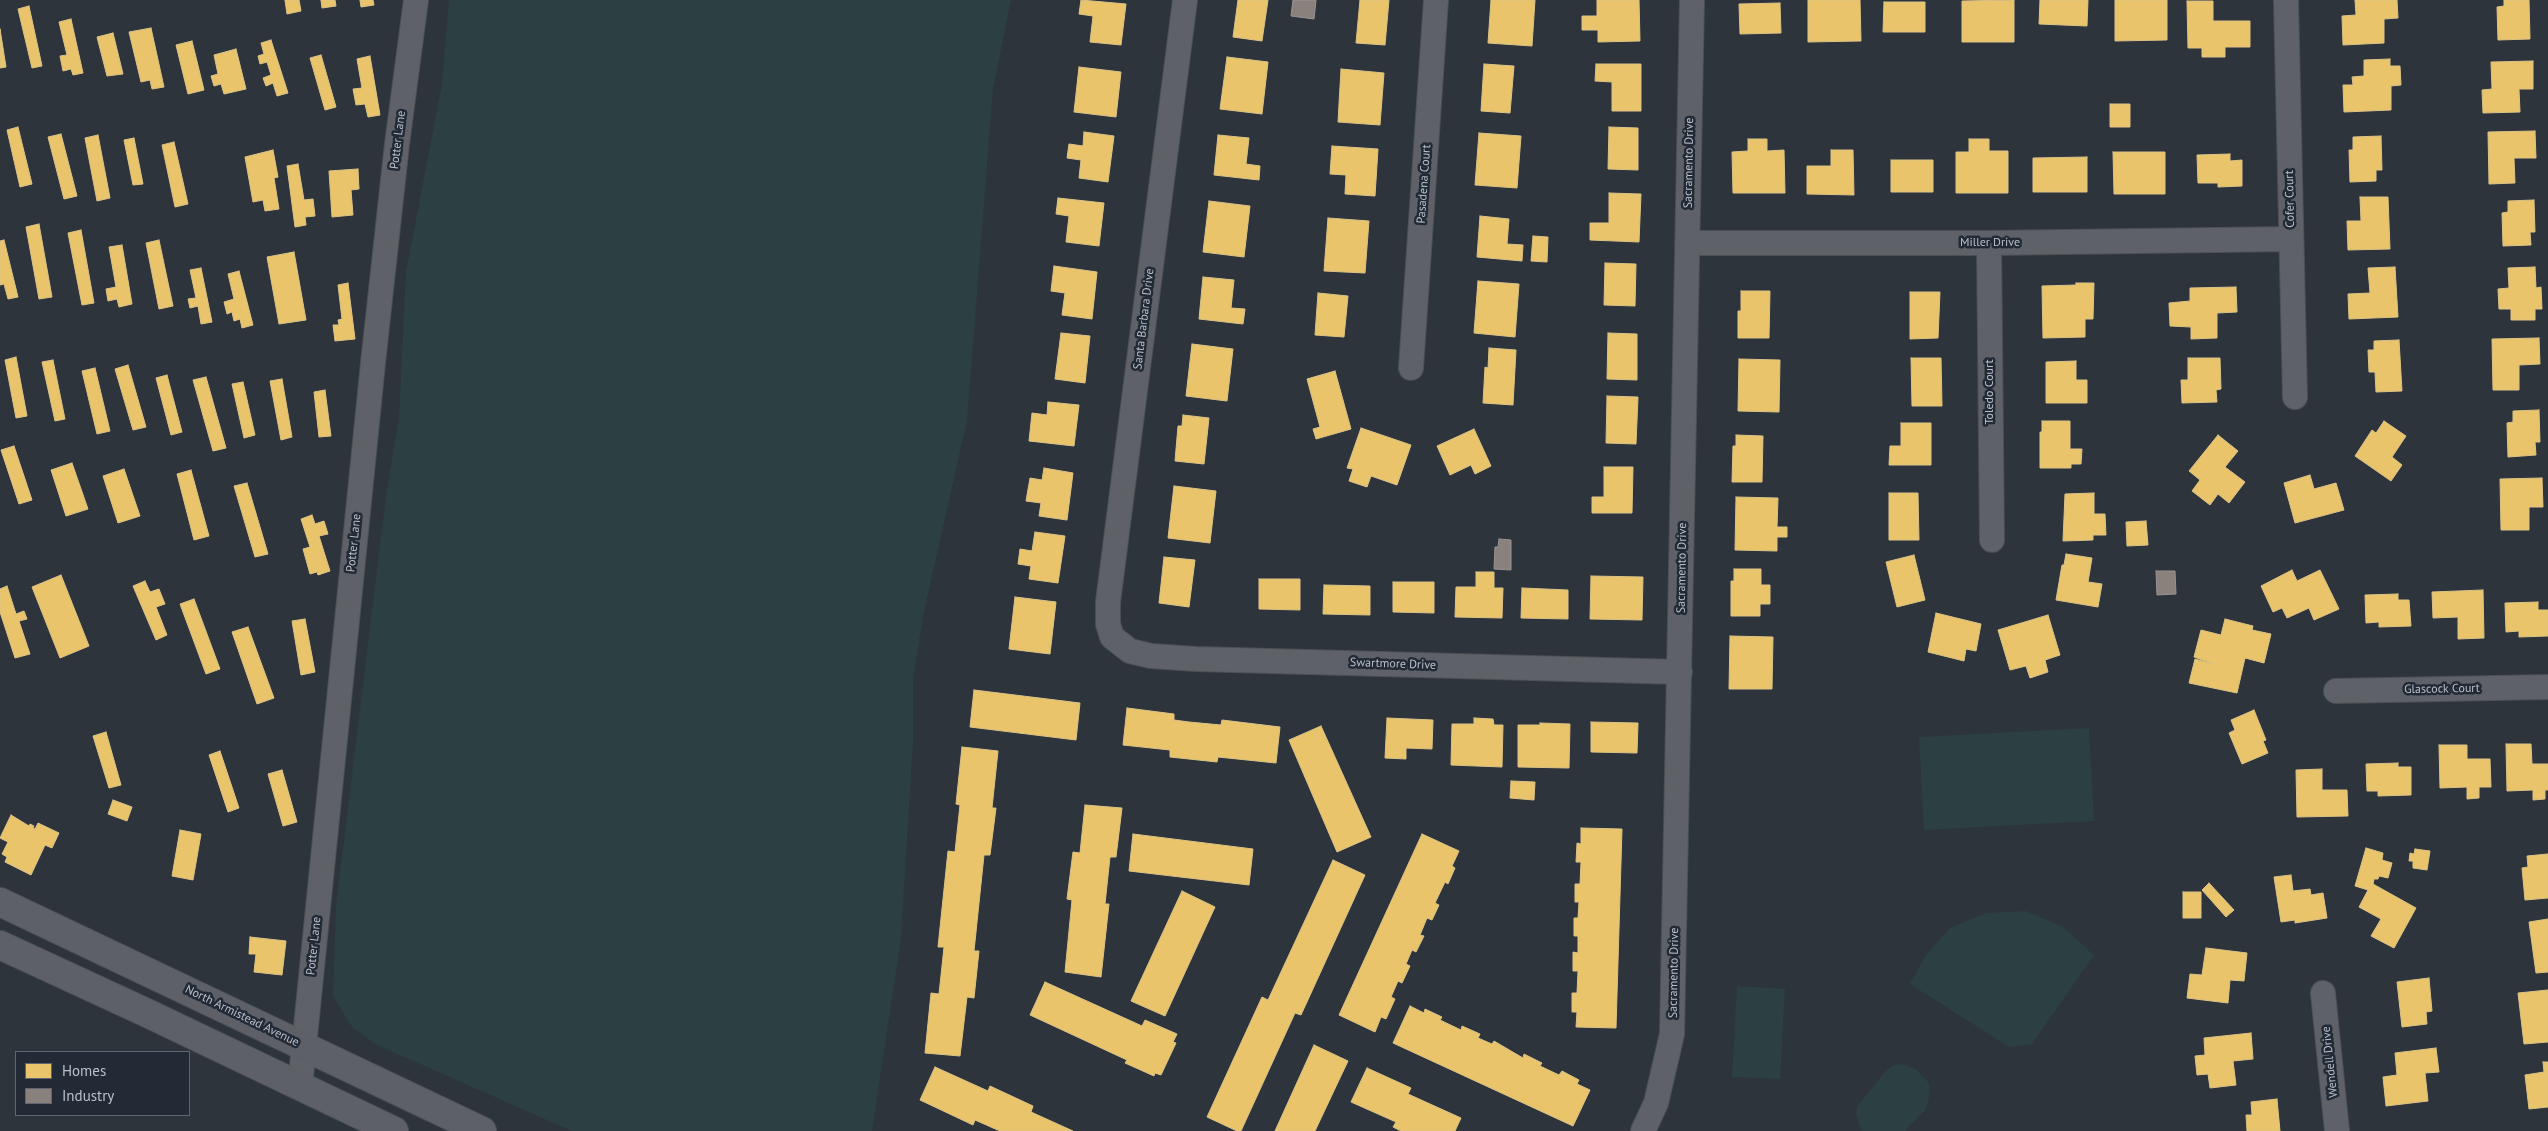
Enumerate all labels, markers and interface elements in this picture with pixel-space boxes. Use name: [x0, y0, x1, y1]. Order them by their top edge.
street label: Potter Lane: [387, 110, 409, 170]
street label: Sacramento Drive: [1681, 118, 1697, 208]
street label: Pasadena Court: [1414, 144, 1434, 224]
street label: Cofer Court: [2282, 170, 2298, 228]
street label: Miller Drive: [1960, 236, 2020, 250]
street label: Santa Barbara Drive: [1131, 268, 1157, 370]
street label: Toledo Court: [1983, 359, 1997, 425]
street label: Potter Lane: [344, 513, 364, 573]
street label: Sacramento Drive: [1674, 523, 1690, 613]
street label: Swartmore Drive: [1350, 655, 1436, 673]
street label: Glascock Court: [2404, 681, 2480, 697]
street label: Potter Lane: [304, 916, 324, 976]
street label: Sacramento Drive: [1666, 928, 1682, 1018]
street label: North Armistead Avenue: [183, 982, 301, 1050]
street label: Wendell Drive: [2319, 1026, 2341, 1098]
legend: [15, 1051, 190, 1116]
text: Homes: [62, 1061, 106, 1080]
text: Industry: [62, 1086, 114, 1105]

